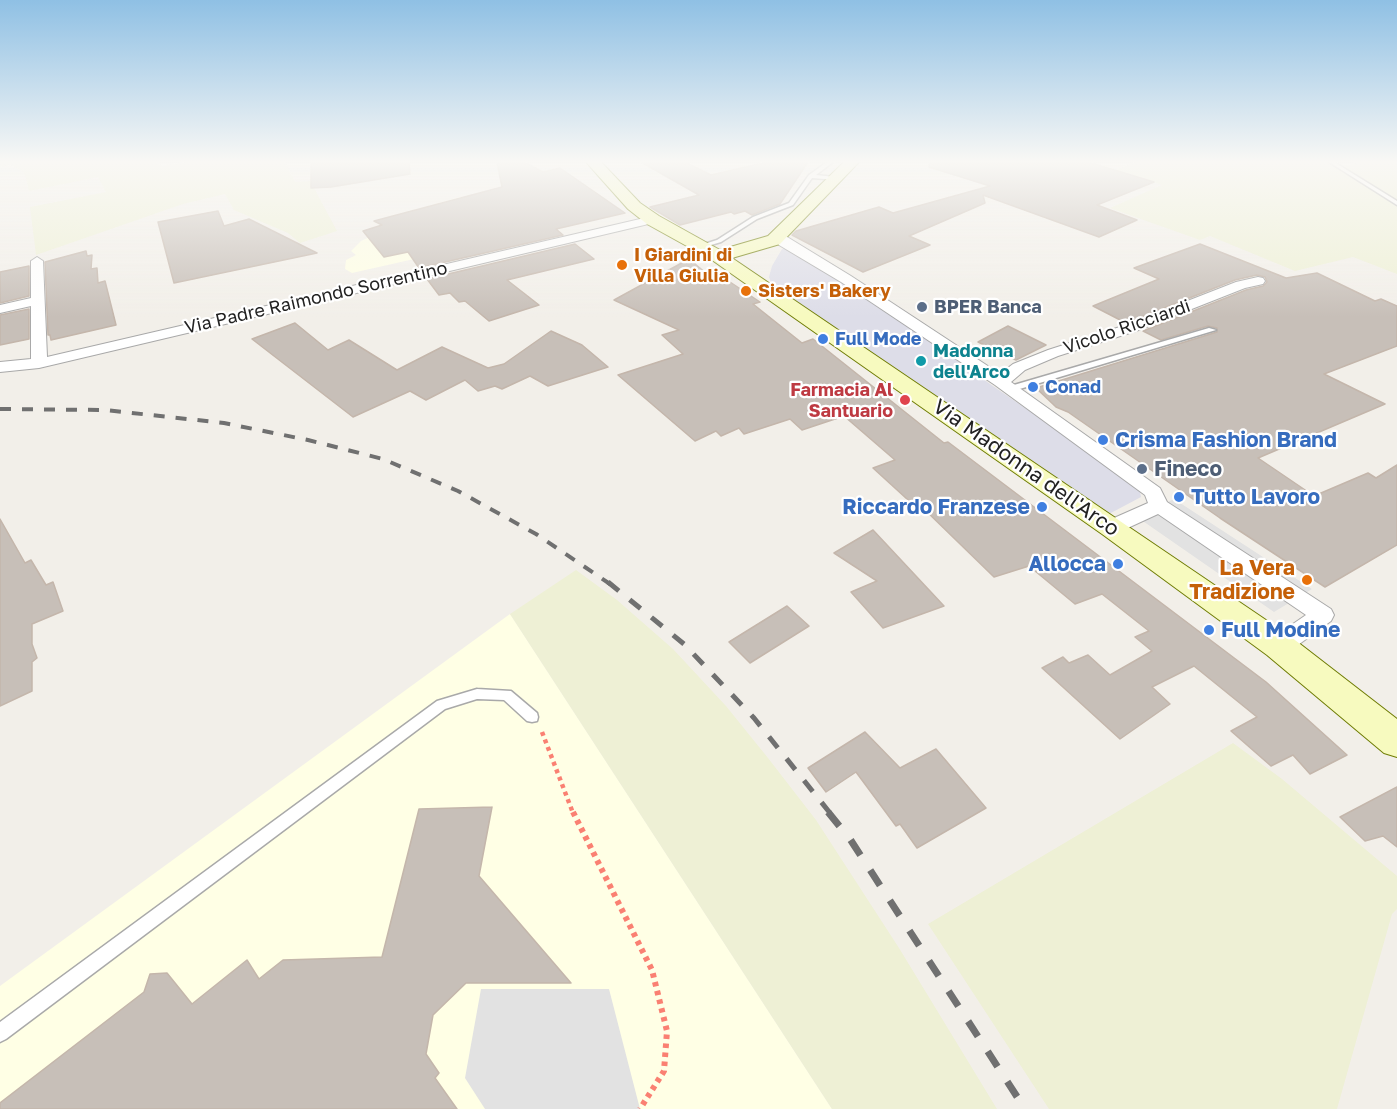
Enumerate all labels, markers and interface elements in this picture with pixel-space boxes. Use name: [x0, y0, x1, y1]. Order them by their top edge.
place label: I Giardini di Villa Giulia: [634, 244, 732, 286]
street label: Via Padre Raimondo Sorrentino: [183, 257, 449, 339]
marker: I Giardini di Villa Giulia: [615, 258, 629, 272]
place label: Sisters' Bakery: [758, 280, 891, 302]
marker: Sisters' Bakery: [739, 284, 753, 298]
street label: Vicolo Ricciardi: [1061, 295, 1193, 359]
place label: BPER Banca: [934, 296, 1042, 318]
marker: BPER Banca: [915, 300, 929, 314]
place label: Full Mode: [835, 328, 921, 350]
marker: Full Mode: [816, 332, 830, 346]
place label: Madonna dell'Arco: [933, 340, 1014, 382]
marker: Madonna dell'Arco: [914, 354, 928, 368]
place label: Conad: [1045, 376, 1101, 398]
place label: Farmacia Al Santuario: [790, 379, 893, 422]
marker: Conad: [1026, 380, 1040, 394]
marker: Farmacia Al Santuario: [898, 393, 912, 407]
street label: Via Madonna dell'Arco: [928, 394, 1124, 542]
place label: Crisma Fashion Brand: [1115, 427, 1337, 453]
marker: Crisma Fashion Brand: [1096, 433, 1110, 447]
place label: Fineco: [1154, 456, 1222, 482]
marker: Fineco: [1135, 462, 1149, 476]
place label: Tutto Lavoro: [1191, 484, 1320, 510]
marker: Tutto Lavoro: [1172, 490, 1186, 504]
place label: Riccardo Franzese: [842, 494, 1030, 520]
marker: Riccardo Franzese: [1035, 500, 1049, 514]
place label: Allocca: [1028, 551, 1106, 577]
place label: La Vera Tradizione: [1189, 555, 1295, 605]
marker: Allocca: [1111, 557, 1125, 571]
marker: La Vera Tradizione: [1300, 573, 1314, 587]
place label: Full Modine: [1221, 617, 1340, 643]
marker: Full Modine: [1202, 623, 1216, 637]

